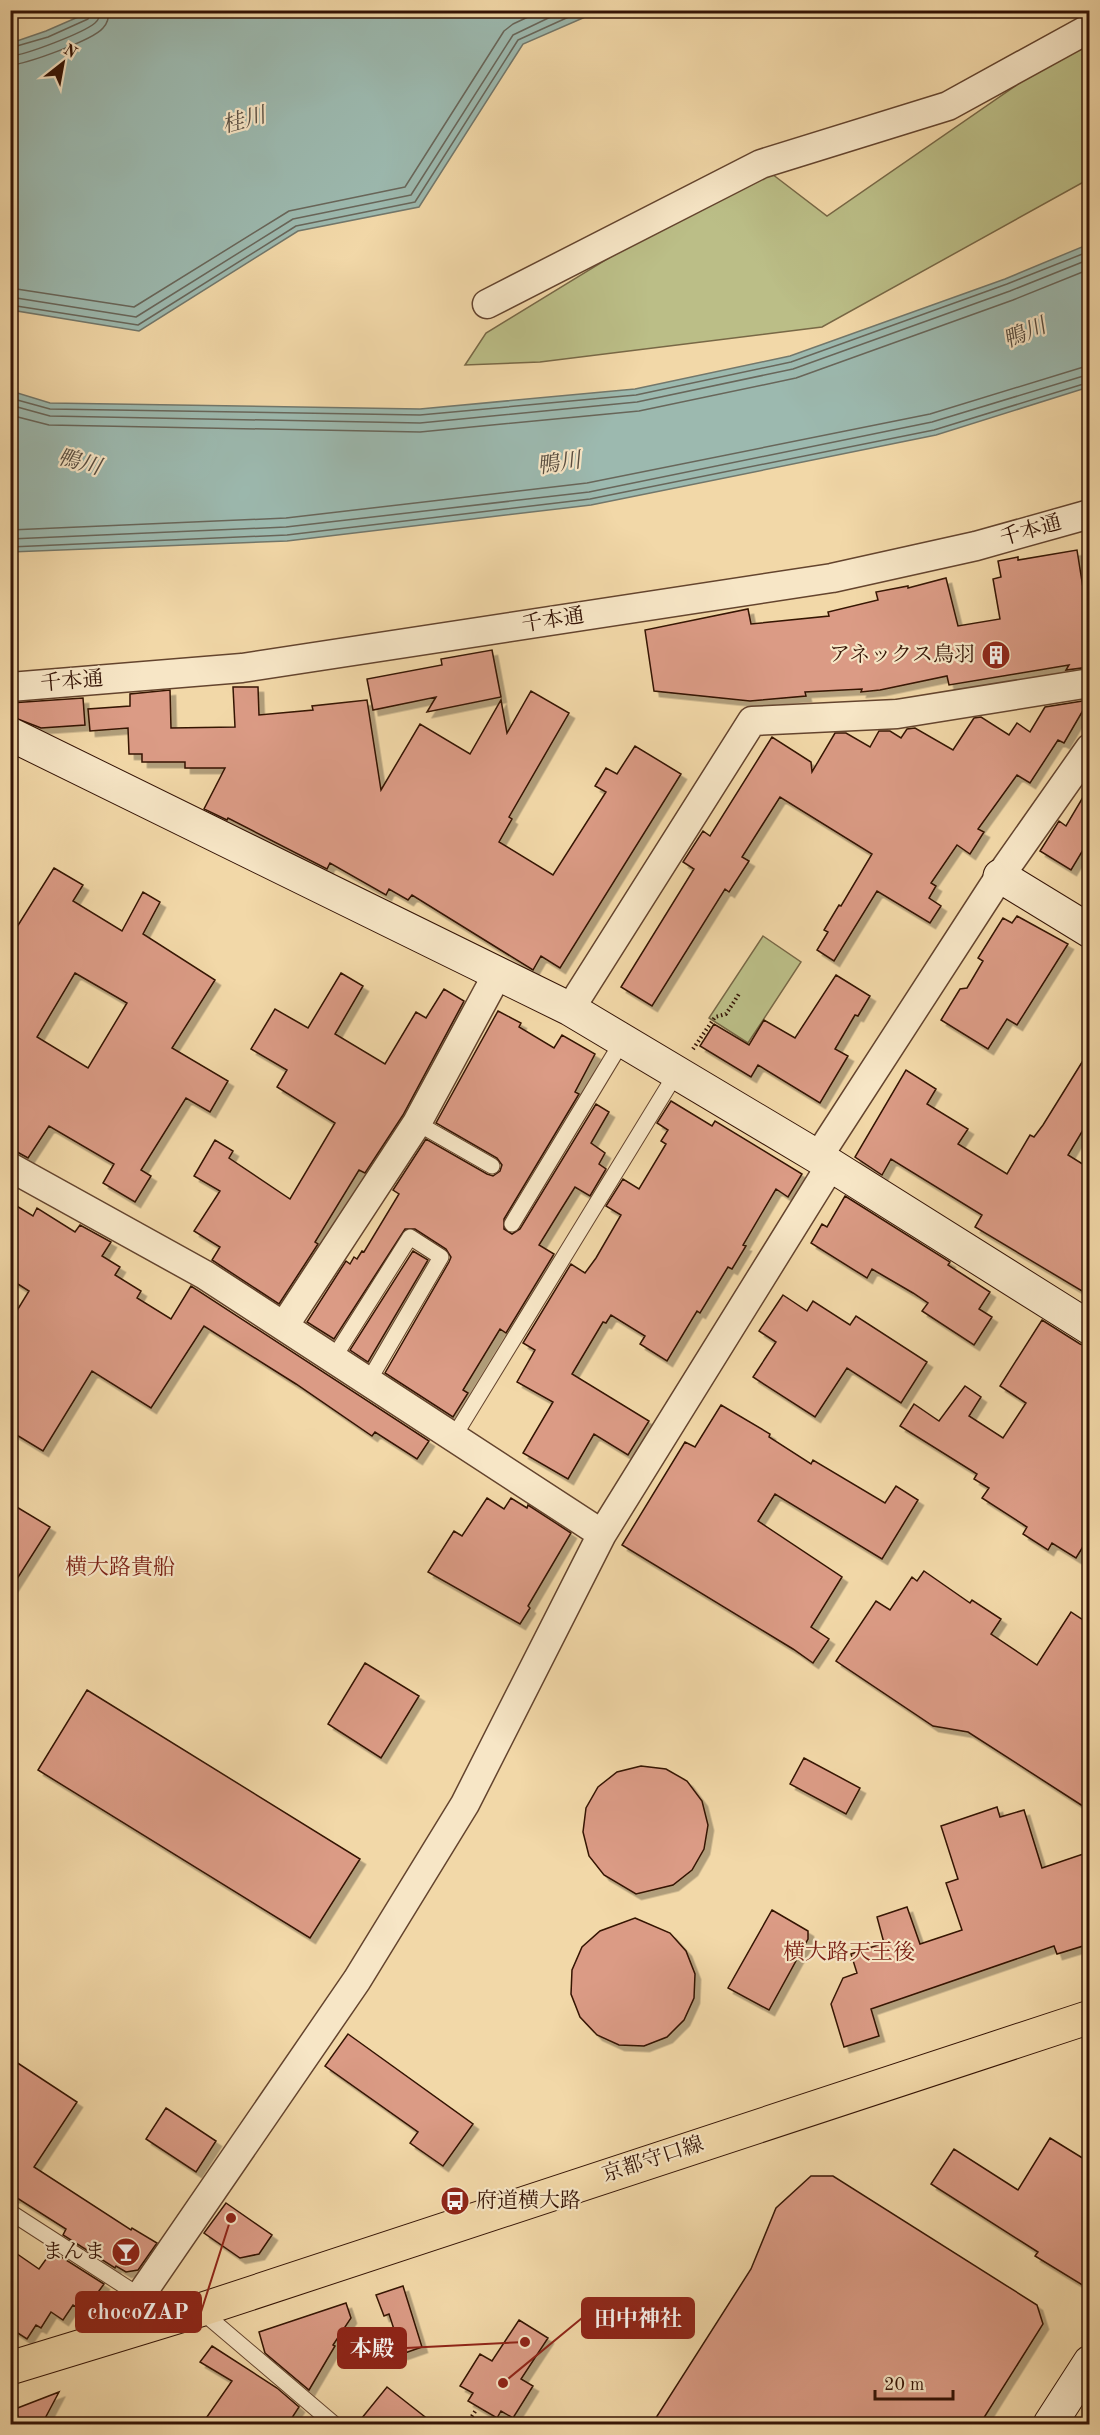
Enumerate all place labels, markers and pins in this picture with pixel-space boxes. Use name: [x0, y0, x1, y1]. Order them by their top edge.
building icon: アネックス鳥羽: [980, 639, 1012, 671]
place label: アネックス鳥羽: [829, 643, 975, 666]
bus stop icon: 府道横大路: [439, 2185, 471, 2217]
place label: 府道横大路: [476, 2189, 581, 2212]
bar icon: まんま: [110, 2236, 142, 2268]
place label: まんま: [42, 2241, 105, 2263]
callout: chocoZAP: [76, 2292, 201, 2332]
callout: 田中神社: [582, 2298, 694, 2338]
callout: 本殿: [338, 2328, 406, 2368]

